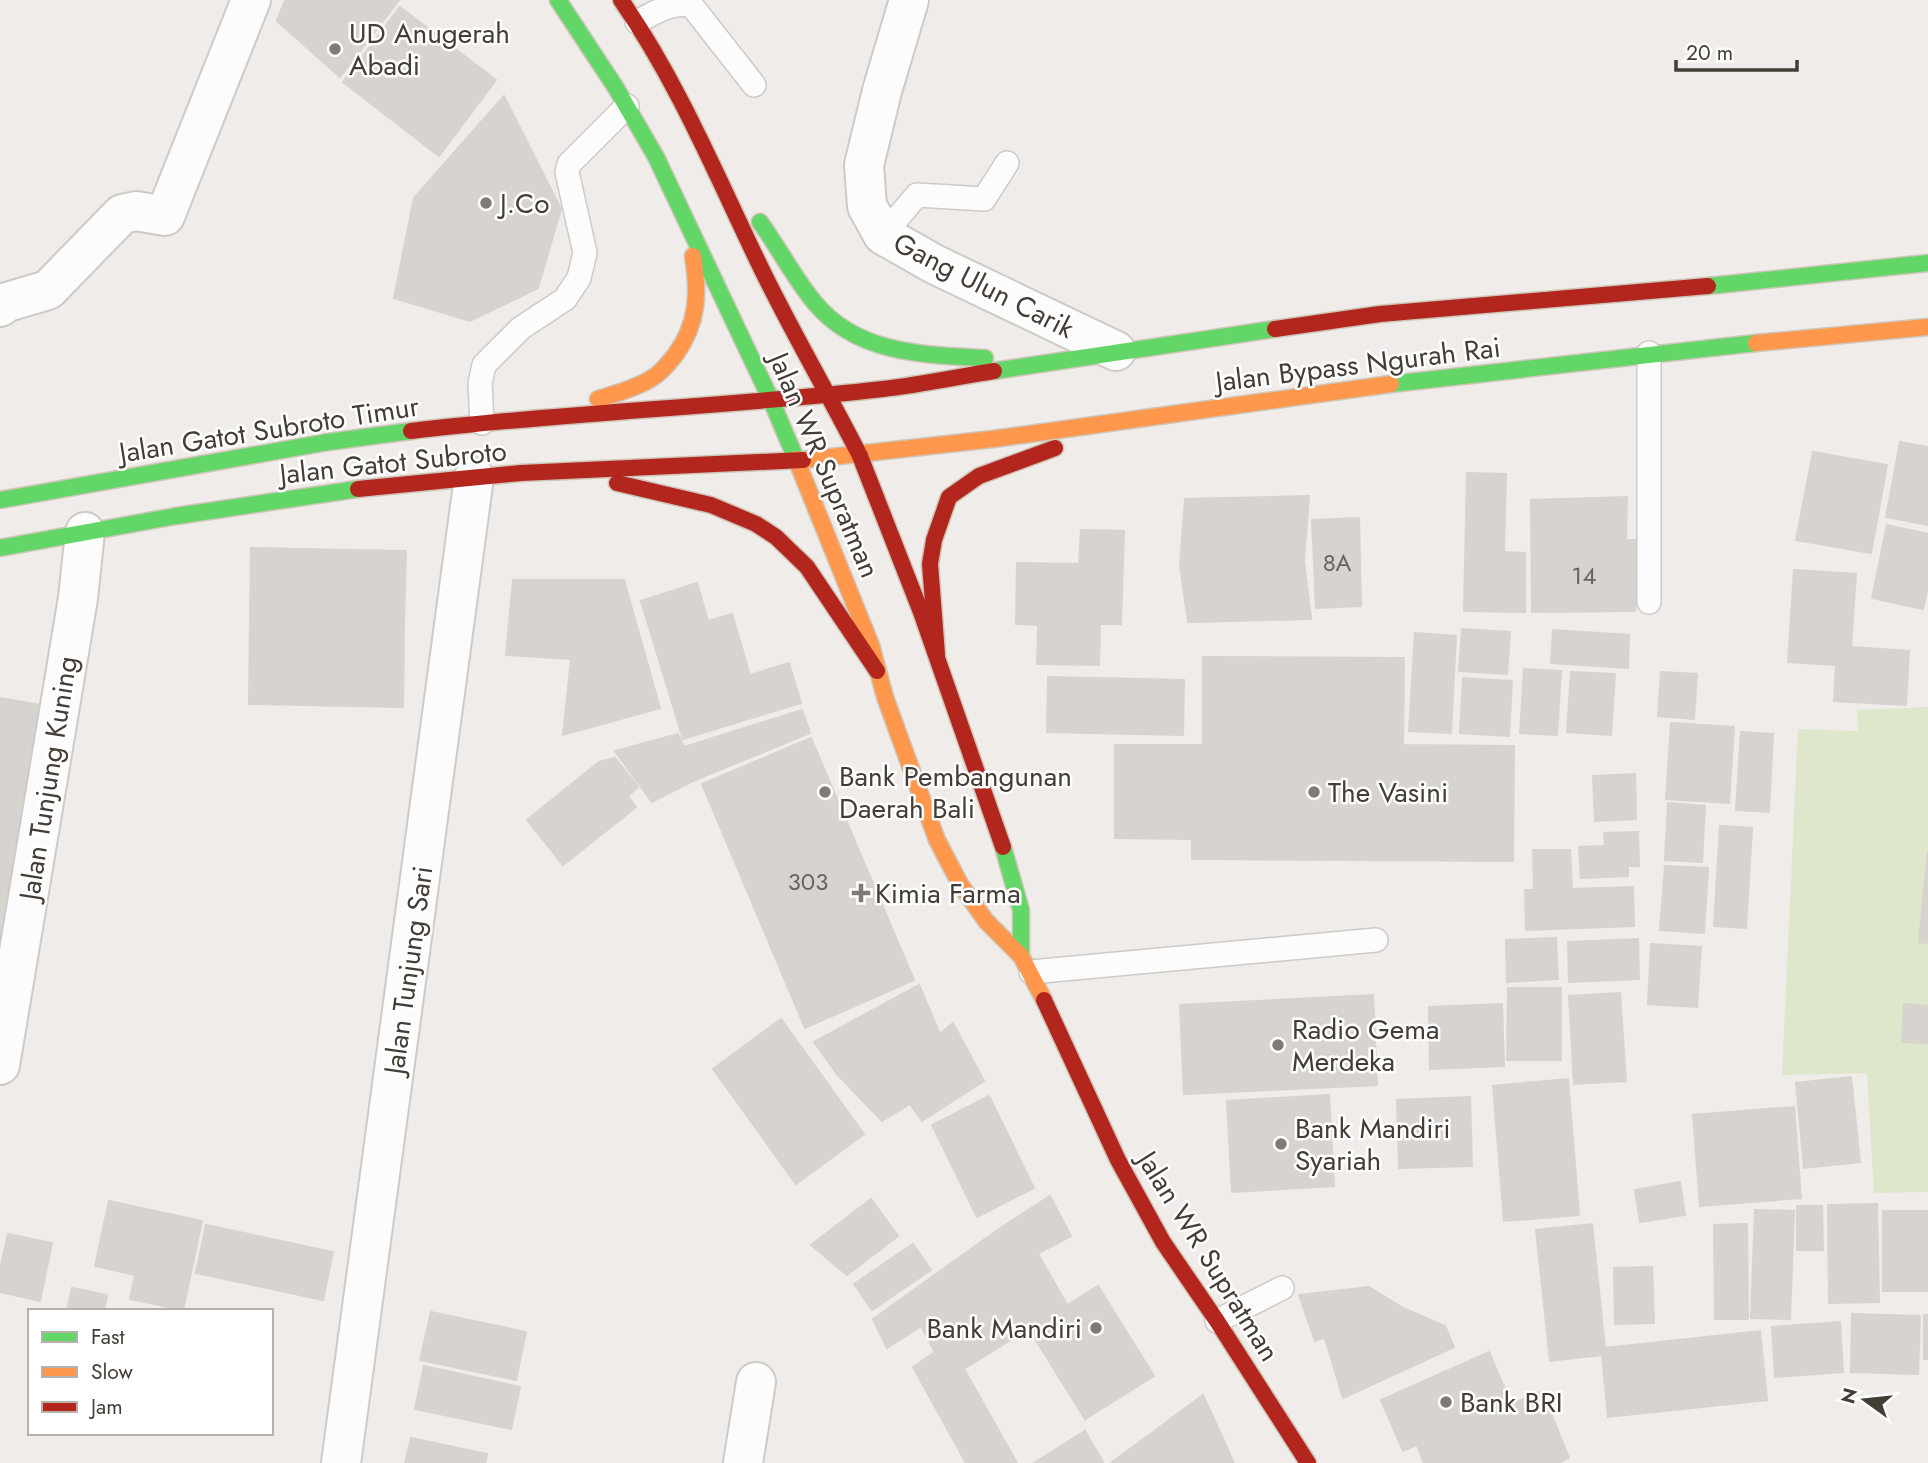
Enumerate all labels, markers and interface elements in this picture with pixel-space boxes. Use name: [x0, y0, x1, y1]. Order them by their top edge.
place label: UD Anugerah Abadi: [349, 13, 510, 86]
scale bar: [1676, 28, 1797, 72]
text: 20 m: [1686, 38, 1733, 68]
marker: UD Anugerah Abadi: [327, 41, 343, 57]
place label: J.Co: [496, 183, 550, 224]
marker: J.Co: [478, 195, 494, 211]
street label: Gang Ulun Carik: [886, 222, 1082, 349]
street label: Jalan Bypass Ngurah Rai: [1209, 327, 1503, 403]
street label: Jalan WR Supratman: [757, 343, 890, 584]
street label: Jalan Gatot Subroto Timur: [117, 389, 421, 469]
street label: Jalan Gatot Subroto: [278, 433, 508, 491]
house number: 8A: [1323, 545, 1351, 580]
house number: 14: [1572, 558, 1596, 593]
street label: Jalan Tunjung Kuning: [8, 653, 88, 907]
place label: Bank Pembangunan Daerah Bali: [839, 756, 1072, 829]
place label: The Vasini: [1328, 772, 1448, 813]
marker: Bank Pembangunan Daerah Bali: [817, 784, 833, 800]
marker: The Vasini: [1306, 784, 1322, 800]
street label: Jalan Tunjung Sari: [373, 863, 443, 1081]
house number: 303: [788, 864, 828, 899]
place label: Kimia Farma: [875, 873, 1021, 914]
marker: Kimia Farma: [853, 885, 869, 901]
place label: Radio Gema Merdeka: [1292, 1009, 1440, 1082]
marker: Radio Gema Merdeka: [1270, 1037, 1286, 1053]
place label: Bank Mandiri Syariah: [1295, 1108, 1451, 1181]
marker: Bank Mandiri Syariah: [1273, 1136, 1289, 1152]
street label: Jalan WR Supratman: [1125, 1140, 1290, 1369]
place label: Bank Mandiri: [927, 1308, 1082, 1349]
legend: [28, 1309, 273, 1435]
marker: Bank Mandiri: [1088, 1320, 1104, 1336]
text: Fast: [91, 1322, 124, 1352]
text: Slow: [91, 1357, 133, 1387]
north arrow: [1830, 1365, 1900, 1435]
place label: Bank BRI: [1460, 1382, 1563, 1423]
text: N: [1834, 1385, 1864, 1407]
text: Jam: [88, 1392, 123, 1422]
marker: Bank BRI: [1438, 1394, 1454, 1410]

